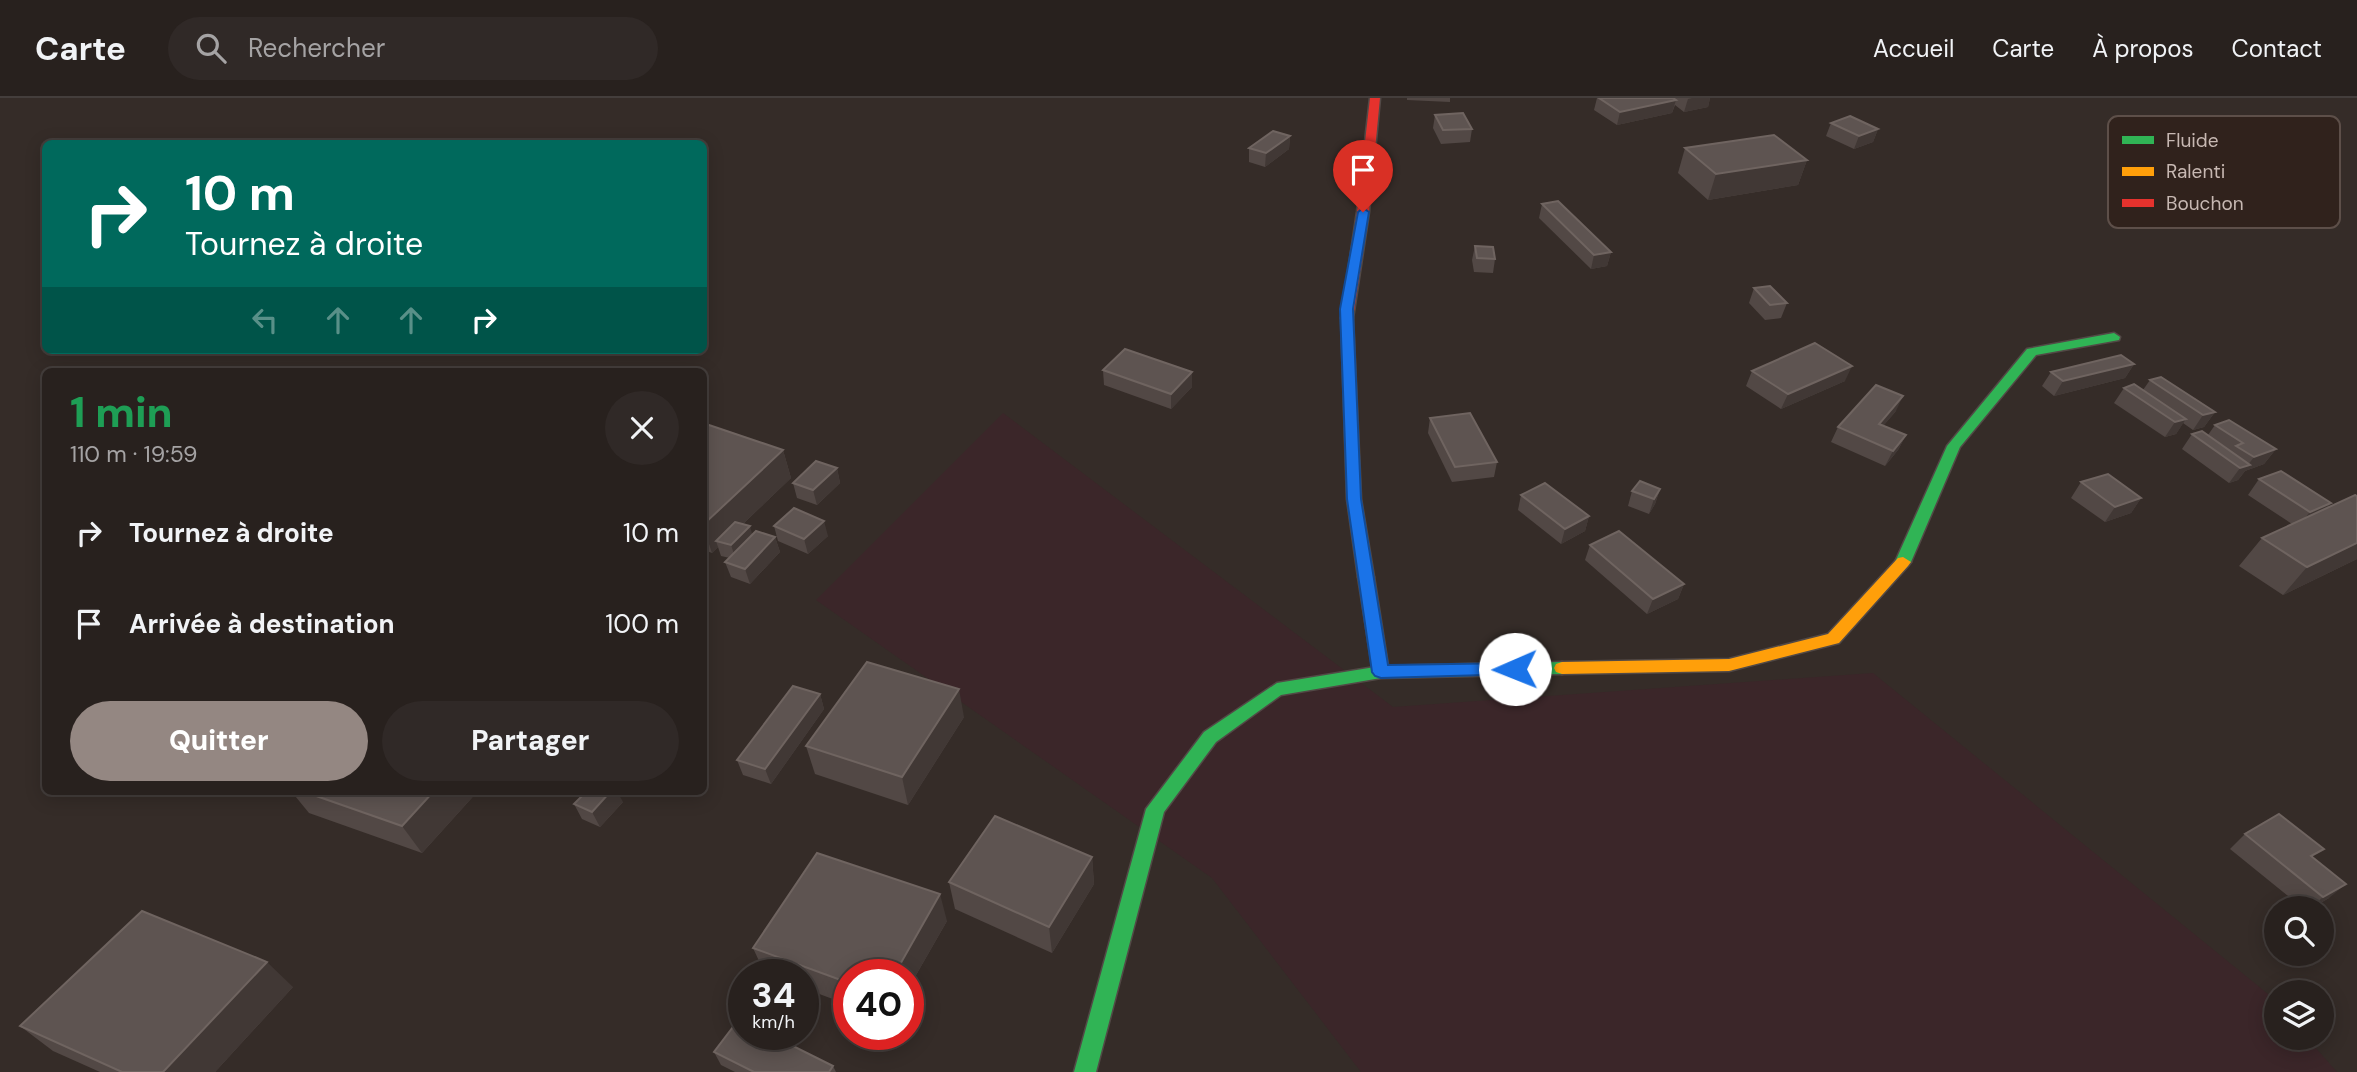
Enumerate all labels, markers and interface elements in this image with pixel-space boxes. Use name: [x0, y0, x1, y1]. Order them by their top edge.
search box: [168, 17, 658, 80]
text: Carte: [35, 27, 126, 70]
icon: search: [192, 29, 230, 67]
text: Rechercher: [248, 31, 385, 65]
text: Accueil: [1873, 33, 1954, 64]
text: Carte: [1992, 33, 2054, 64]
text: À propos: [2092, 33, 2194, 64]
text: Contact: [2232, 33, 2322, 64]
legend: [2108, 116, 2340, 228]
text: Fluide: [2166, 128, 2219, 153]
pin: [1333, 140, 1393, 212]
icon: arrive: [1344, 151, 1382, 189]
text: Ralenti: [2166, 159, 2225, 184]
text: 10 m: [185, 161, 295, 225]
icon: right: [70, 168, 161, 259]
text: Bouchon: [2166, 191, 2244, 216]
text: Tournez à droite: [185, 223, 423, 265]
icon: left: [246, 301, 284, 339]
icon: ahead: [319, 301, 357, 339]
icon: ahead: [392, 301, 430, 339]
icon: right: [465, 301, 503, 339]
text: 1 min: [70, 385, 173, 440]
button: close: [605, 391, 679, 465]
text: 110 m · 19:59: [70, 439, 198, 469]
icon: right: [70, 514, 108, 552]
text: Tournez à droite: [129, 516, 334, 550]
text: 10 m: [623, 516, 679, 550]
icon: arrive: [70, 605, 108, 643]
text: Arrivée à destination: [129, 607, 395, 641]
text: 100 m: [605, 607, 679, 641]
position arrow: [1478, 632, 1552, 706]
button: Quitter: [70, 701, 368, 781]
button: Partager: [382, 701, 679, 781]
map controls: [2264, 896, 2334, 1050]
button: search: [2264, 896, 2334, 966]
speed limit sign: 40: [833, 959, 924, 1050]
text: 34: [752, 972, 795, 1018]
button: layers: [2264, 980, 2334, 1050]
text: km/h: [752, 1010, 795, 1034]

